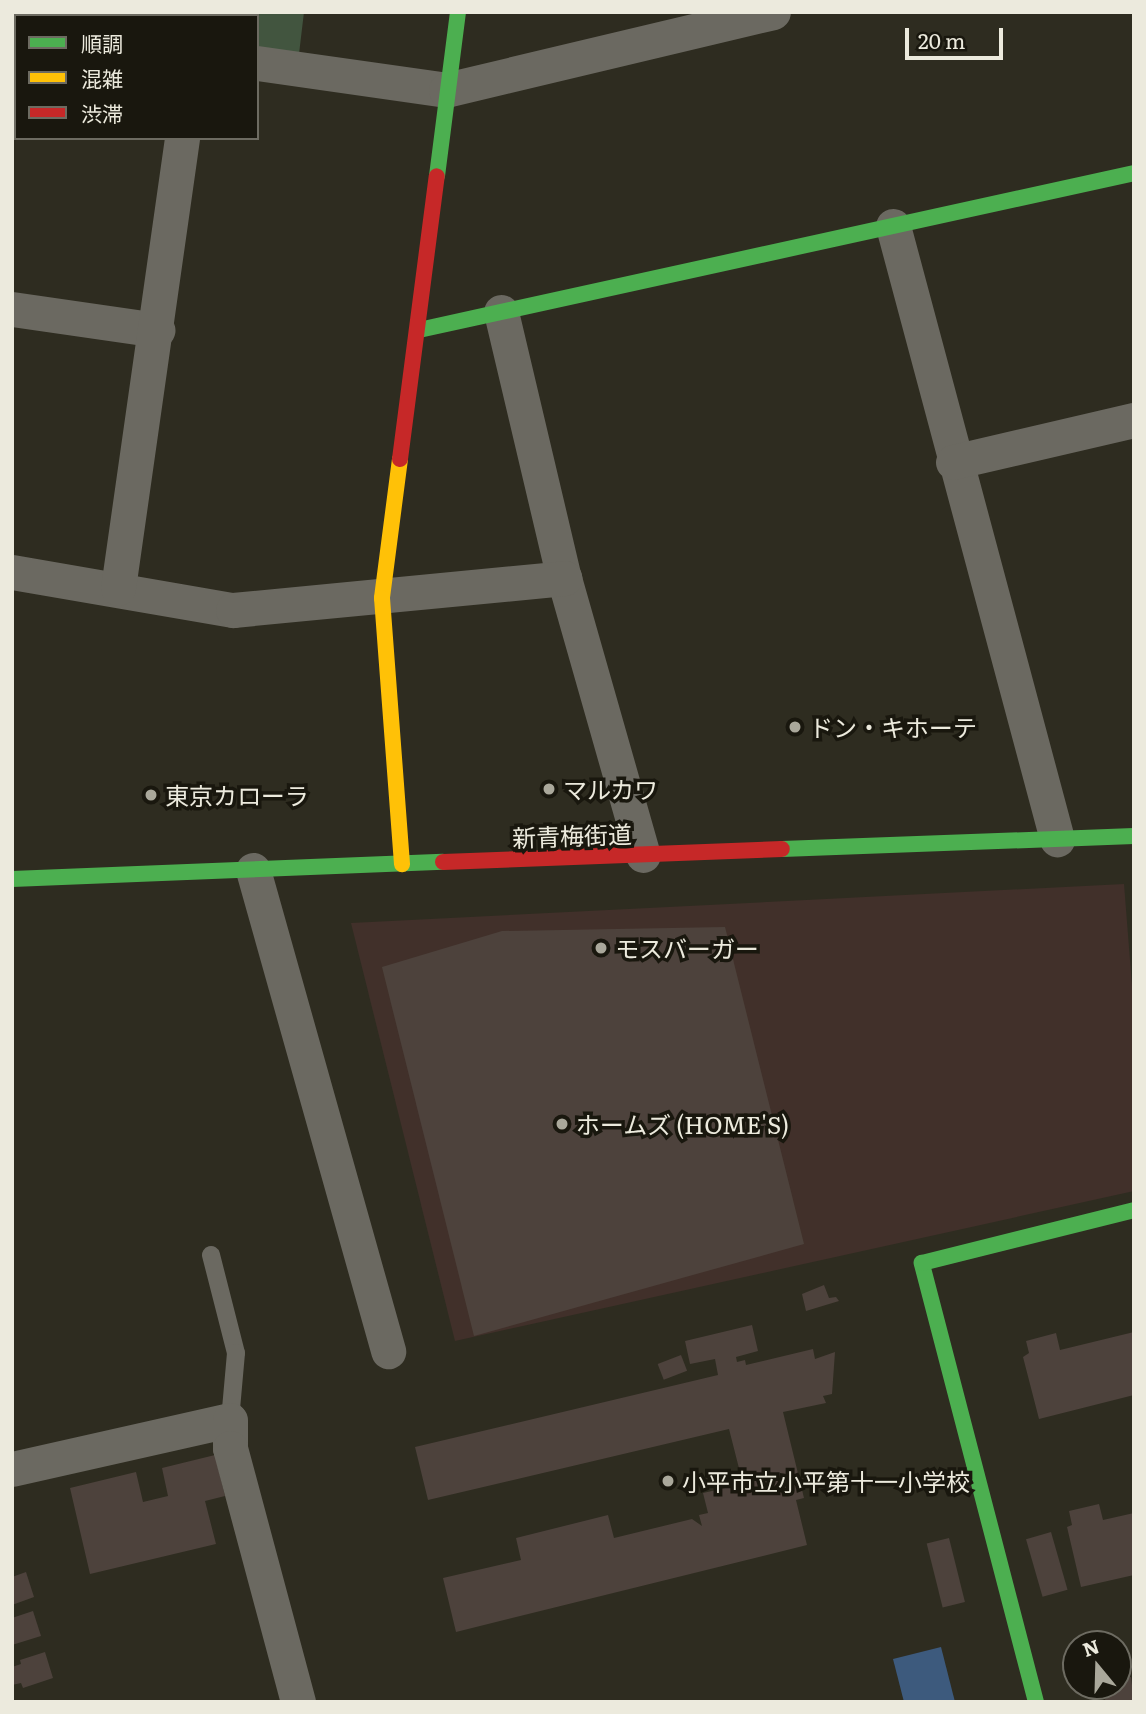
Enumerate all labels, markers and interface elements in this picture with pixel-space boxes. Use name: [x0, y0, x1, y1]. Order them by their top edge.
legend: [14, 14, 259, 140]
scale bar: [908, 14, 1006, 58]
text: 20 m: [918, 24, 965, 55]
text: 順調: [81, 27, 123, 58]
text: 混雑: [81, 62, 123, 93]
text: 渋滞: [81, 97, 123, 128]
place label: ドン・キホーテ: [809, 713, 977, 741]
marker: ドン・キホーテ: [787, 719, 803, 735]
place label: マルカワ: [563, 775, 659, 803]
place label: 東京カローラ: [165, 781, 309, 809]
marker: マルカワ: [541, 781, 557, 797]
marker: 東京カローラ: [143, 787, 159, 803]
street label: 新青梅街道: [512, 819, 632, 851]
place label: モスバーガー: [615, 934, 759, 962]
marker: モスバーガー: [593, 940, 609, 956]
place label: ホームズ (HOME'S): [576, 1110, 790, 1138]
marker: ホームズ (HOME'S): [554, 1116, 570, 1132]
place label: 小平市立小平第十一小学校: [682, 1467, 970, 1495]
marker: 小平市立小平第十一小学校: [660, 1473, 676, 1489]
north arrow: [1062, 1630, 1132, 1700]
text: N: [1079, 1631, 1103, 1663]

